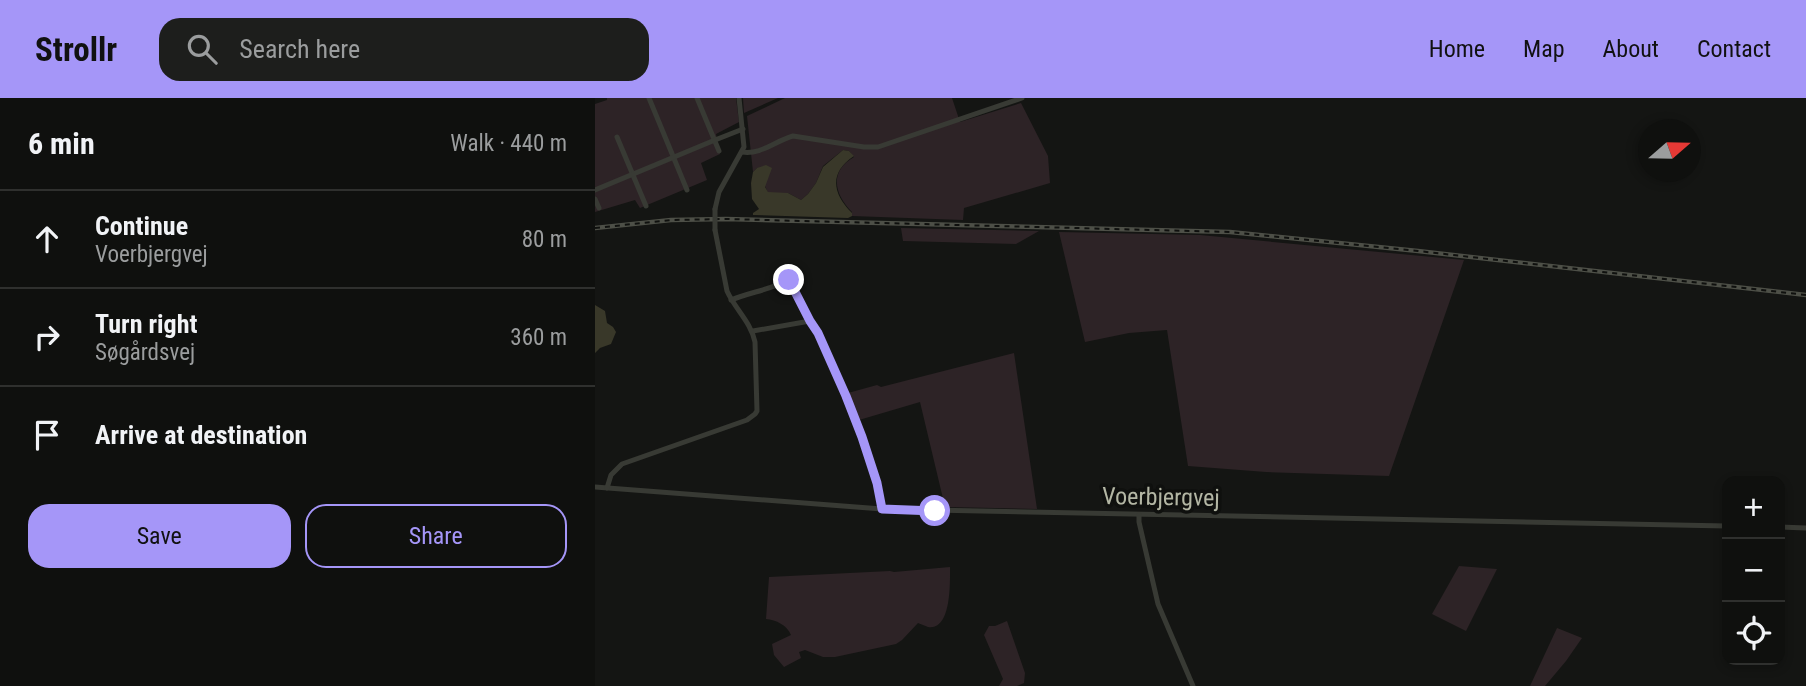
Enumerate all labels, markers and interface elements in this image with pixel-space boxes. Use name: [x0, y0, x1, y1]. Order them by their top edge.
search box: [159, 18, 649, 81]
text: Strollr: [35, 30, 117, 69]
icon: search: [183, 30, 221, 68]
text: Search here: [239, 34, 360, 64]
text: Home: [1429, 35, 1485, 63]
text: Map: [1523, 35, 1565, 63]
text: About: [1603, 35, 1659, 63]
text: Contact: [1697, 35, 1771, 63]
north arrow: [1638, 119, 1701, 182]
text: 6 min: [28, 126, 95, 161]
text: Walk · 440 m: [450, 130, 567, 157]
text: Continue: [95, 211, 188, 241]
icon: ahead: [28, 220, 66, 258]
text: 80 m: [522, 226, 567, 253]
text: Voerbjergvej: [95, 241, 208, 268]
route end: [773, 264, 804, 295]
text: Turn right: [95, 309, 197, 339]
icon: right: [28, 318, 66, 356]
text: 360 m: [510, 324, 567, 351]
text: Søgårdsvej: [95, 339, 195, 366]
icon: arrive: [28, 416, 66, 454]
text: Arrive at destination: [95, 420, 307, 450]
map controls: [1722, 476, 1785, 665]
button: +: [1722, 476, 1785, 539]
street label: Voerbjergvej: [1102, 482, 1220, 512]
route start: [919, 495, 950, 526]
button: Save: [28, 504, 291, 568]
button: Share: [305, 504, 567, 568]
button: −: [1722, 539, 1785, 602]
button: locate: [1722, 602, 1785, 665]

